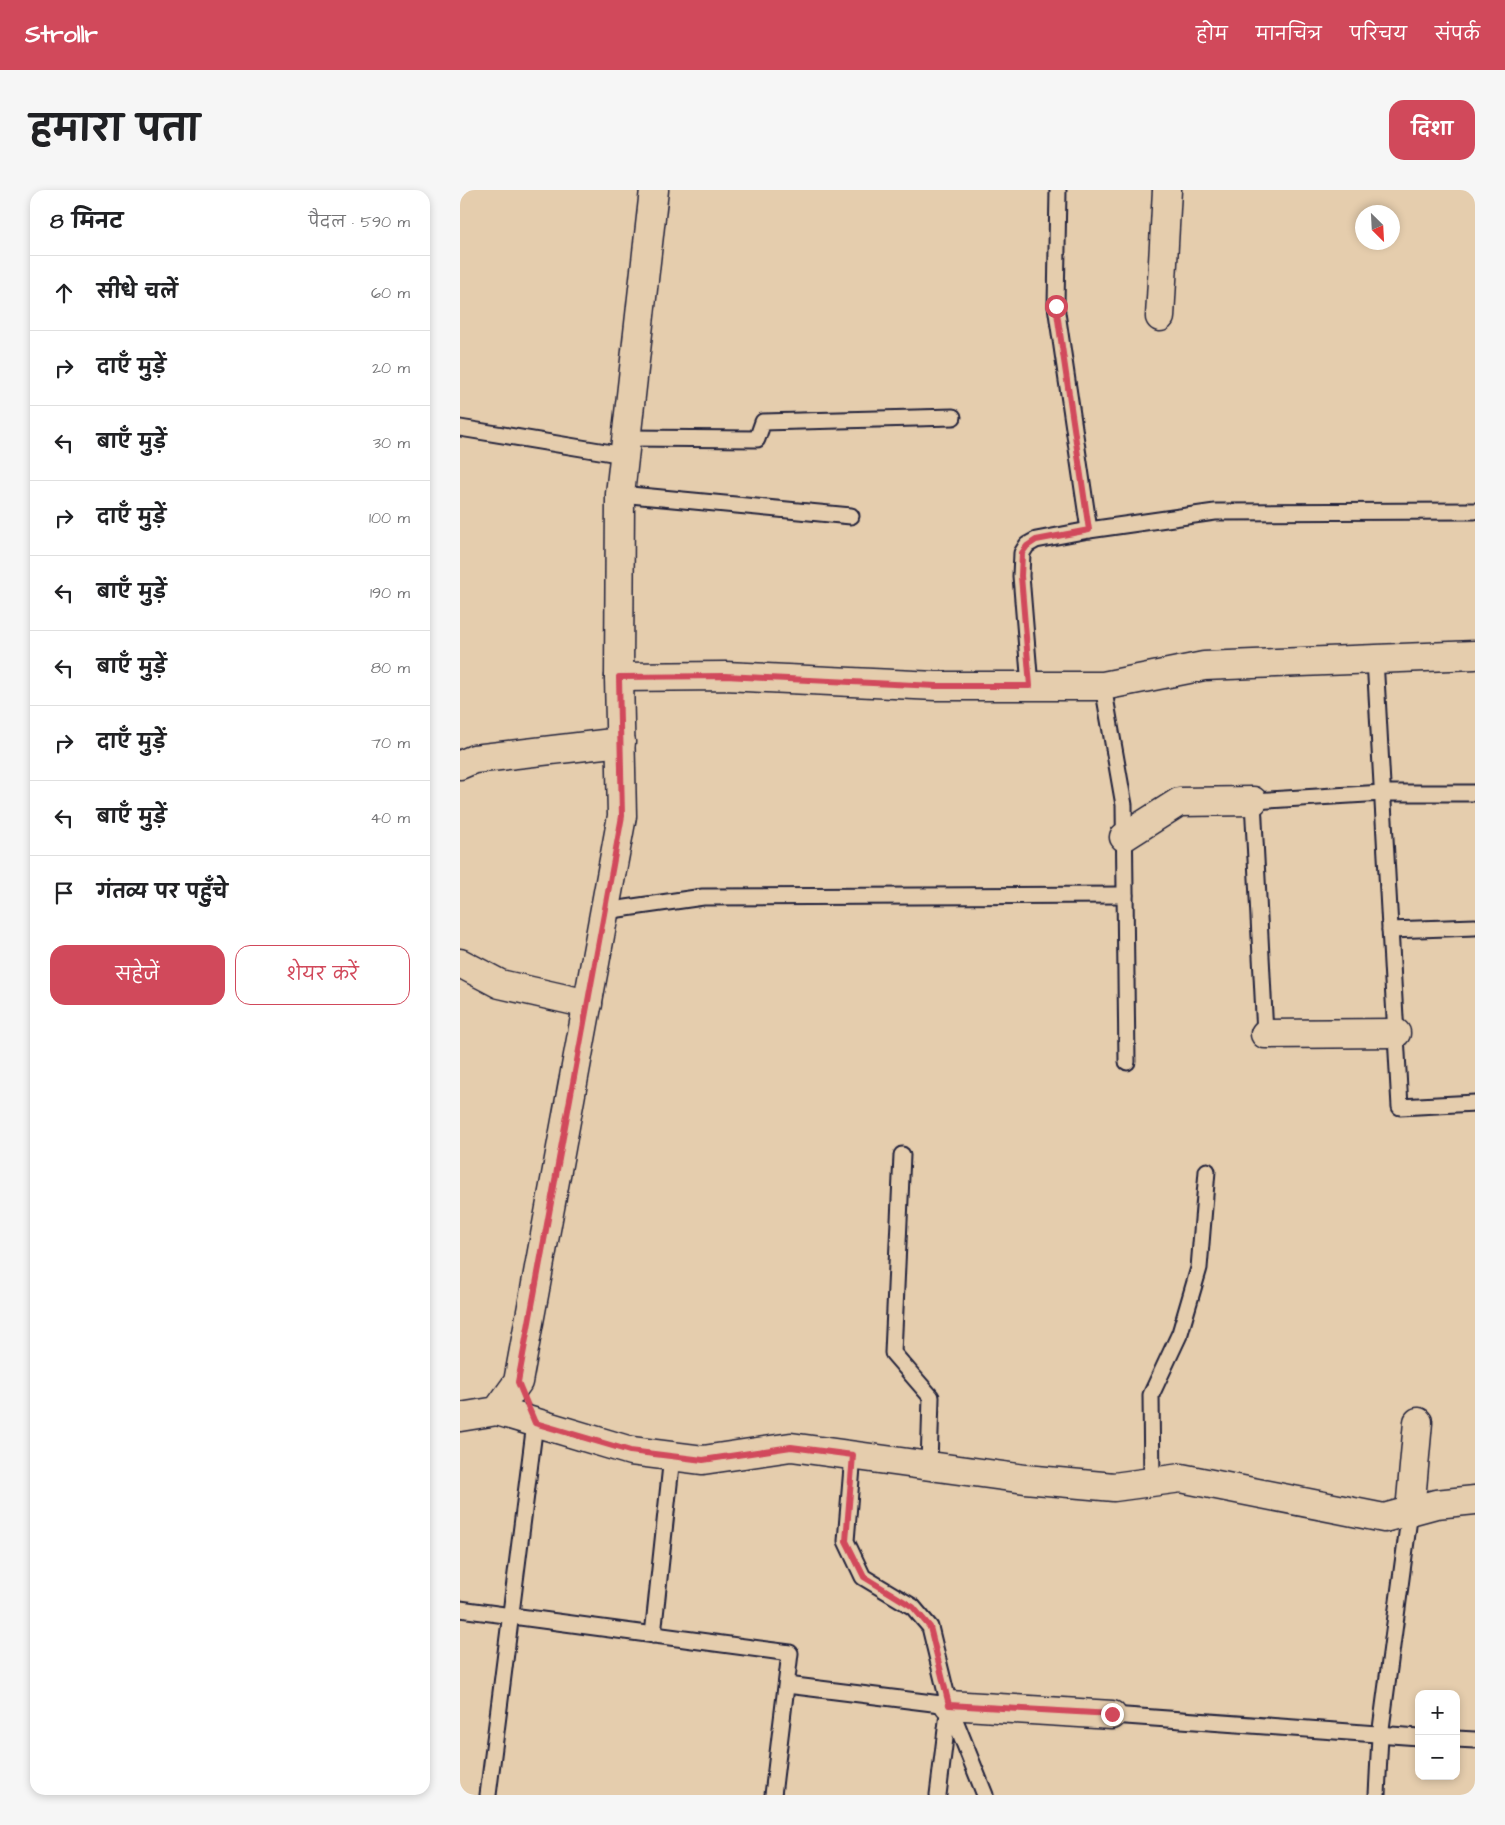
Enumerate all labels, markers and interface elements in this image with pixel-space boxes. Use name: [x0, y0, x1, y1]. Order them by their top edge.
text: Strollr: [25, 18, 98, 52]
text: होम: [1196, 22, 1228, 47]
text: मानचित्र: [1256, 22, 1322, 47]
text: परिचय: [1350, 22, 1407, 47]
text: संपर्क: [1435, 22, 1480, 47]
button: दिशा: [1389, 100, 1475, 160]
text: हमारा पता: [30, 105, 200, 154]
north arrow: [1355, 205, 1400, 250]
text: 8 मिनट: [50, 207, 123, 236]
text: पैदल · 590 m: [309, 211, 410, 233]
icon: ahead: [50, 279, 78, 307]
text: सीधे चलें: [97, 279, 178, 306]
text: 60 m: [371, 282, 410, 304]
route start: [1045, 295, 1068, 318]
icon: right: [50, 354, 78, 382]
text: दाएँ मुड़ें: [97, 354, 166, 381]
text: 20 m: [372, 357, 410, 379]
icon: left: [50, 429, 78, 457]
text: बाएँ मुड़ें: [97, 429, 166, 456]
text: 30 m: [373, 432, 410, 454]
icon: right: [50, 504, 78, 532]
text: दाएँ मुड़ें: [97, 504, 166, 531]
text: 100 m: [369, 507, 410, 529]
icon: left: [50, 579, 78, 607]
text: बाएँ मुड़ें: [97, 579, 166, 606]
text: 190 m: [370, 582, 410, 604]
icon: left: [50, 654, 78, 682]
text: बाएँ मुड़ें: [97, 654, 166, 681]
text: 80 m: [371, 657, 410, 679]
icon: right: [50, 729, 78, 757]
text: दाएँ मुड़ें: [97, 729, 166, 756]
text: 70 m: [371, 732, 410, 754]
icon: left: [50, 804, 78, 832]
text: बाएँ मुड़ें: [97, 804, 166, 831]
text: 40 m: [370, 807, 410, 829]
icon: arrive: [50, 879, 78, 907]
text: गंतव्य पर पहुँचे: [97, 879, 228, 906]
button: सहेजें: [50, 945, 225, 1005]
button: शेयर करें: [235, 945, 410, 1005]
map controls: [1415, 1690, 1460, 1780]
button: +: [1415, 1690, 1460, 1735]
route end: [1101, 1703, 1124, 1726]
button: −: [1415, 1735, 1460, 1780]

